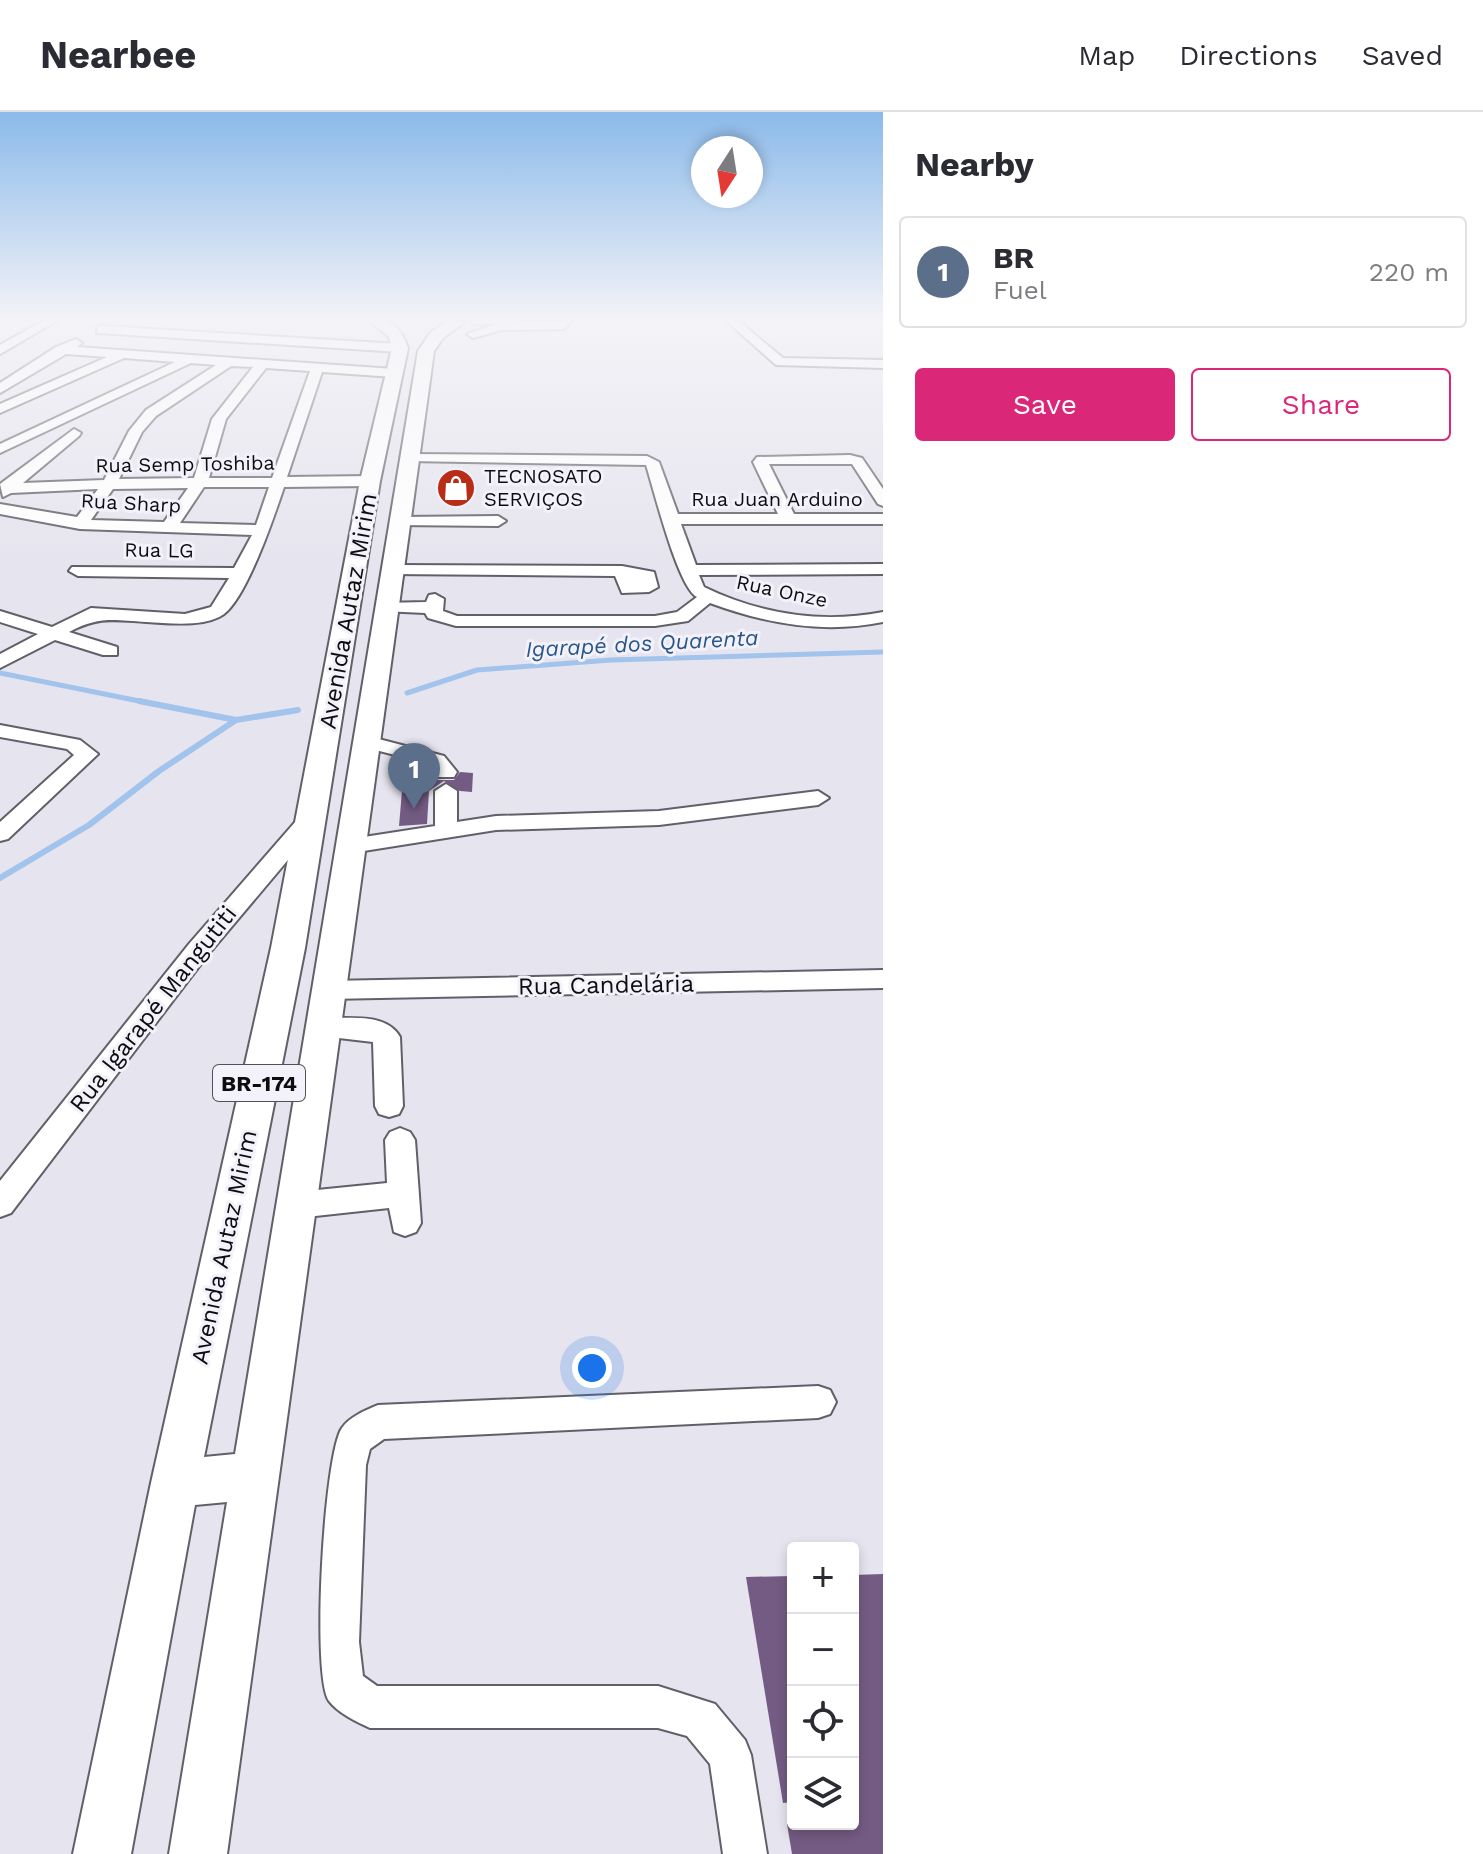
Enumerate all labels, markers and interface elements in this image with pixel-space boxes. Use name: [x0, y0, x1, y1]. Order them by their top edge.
text: Nearbee: [40, 33, 196, 77]
text: Map: [1078, 39, 1135, 72]
text: Directions: [1179, 39, 1318, 72]
text: Saved: [1362, 39, 1443, 72]
north arrow: [691, 136, 763, 208]
text: Nearby: [915, 144, 1034, 184]
text: BR: [993, 240, 1034, 275]
text: 1: [937, 257, 949, 287]
text: 220 m: [1369, 257, 1449, 287]
text: Fuel: [993, 275, 1047, 305]
button: Save: [915, 368, 1175, 441]
button: Share: [1191, 368, 1451, 441]
street label: Rua Semp Toshiba: [95, 450, 275, 478]
place label: TECNOSATO SERVIÇOS: [484, 464, 603, 511]
shop icon: TECNOSATO SERVIÇOS: [435, 467, 477, 509]
street label: Rua Juan Arduino: [691, 487, 863, 511]
street label: Rua Sharp: [80, 488, 182, 518]
street label: Avenida Autaz Mirim: [313, 491, 383, 731]
street label: Rua LG: [124, 537, 194, 563]
street label: Rua Onze: [734, 570, 830, 612]
water label: Igarapé dos Quarenta: [525, 625, 759, 662]
pin: 1: [388, 743, 440, 809]
street label: Rua Igarapé Mangutiti: [64, 900, 242, 1118]
street label: Rua Candelária: [518, 969, 694, 1001]
road number: BR-174: [213, 1065, 305, 1101]
street label: Avenida Autaz Mirim: [185, 1127, 263, 1367]
your location: [572, 1348, 612, 1388]
map controls: [787, 1542, 859, 1830]
button: +: [787, 1542, 859, 1614]
button: −: [787, 1614, 859, 1686]
button: locate: [787, 1686, 859, 1758]
button: layers: [787, 1758, 859, 1830]

